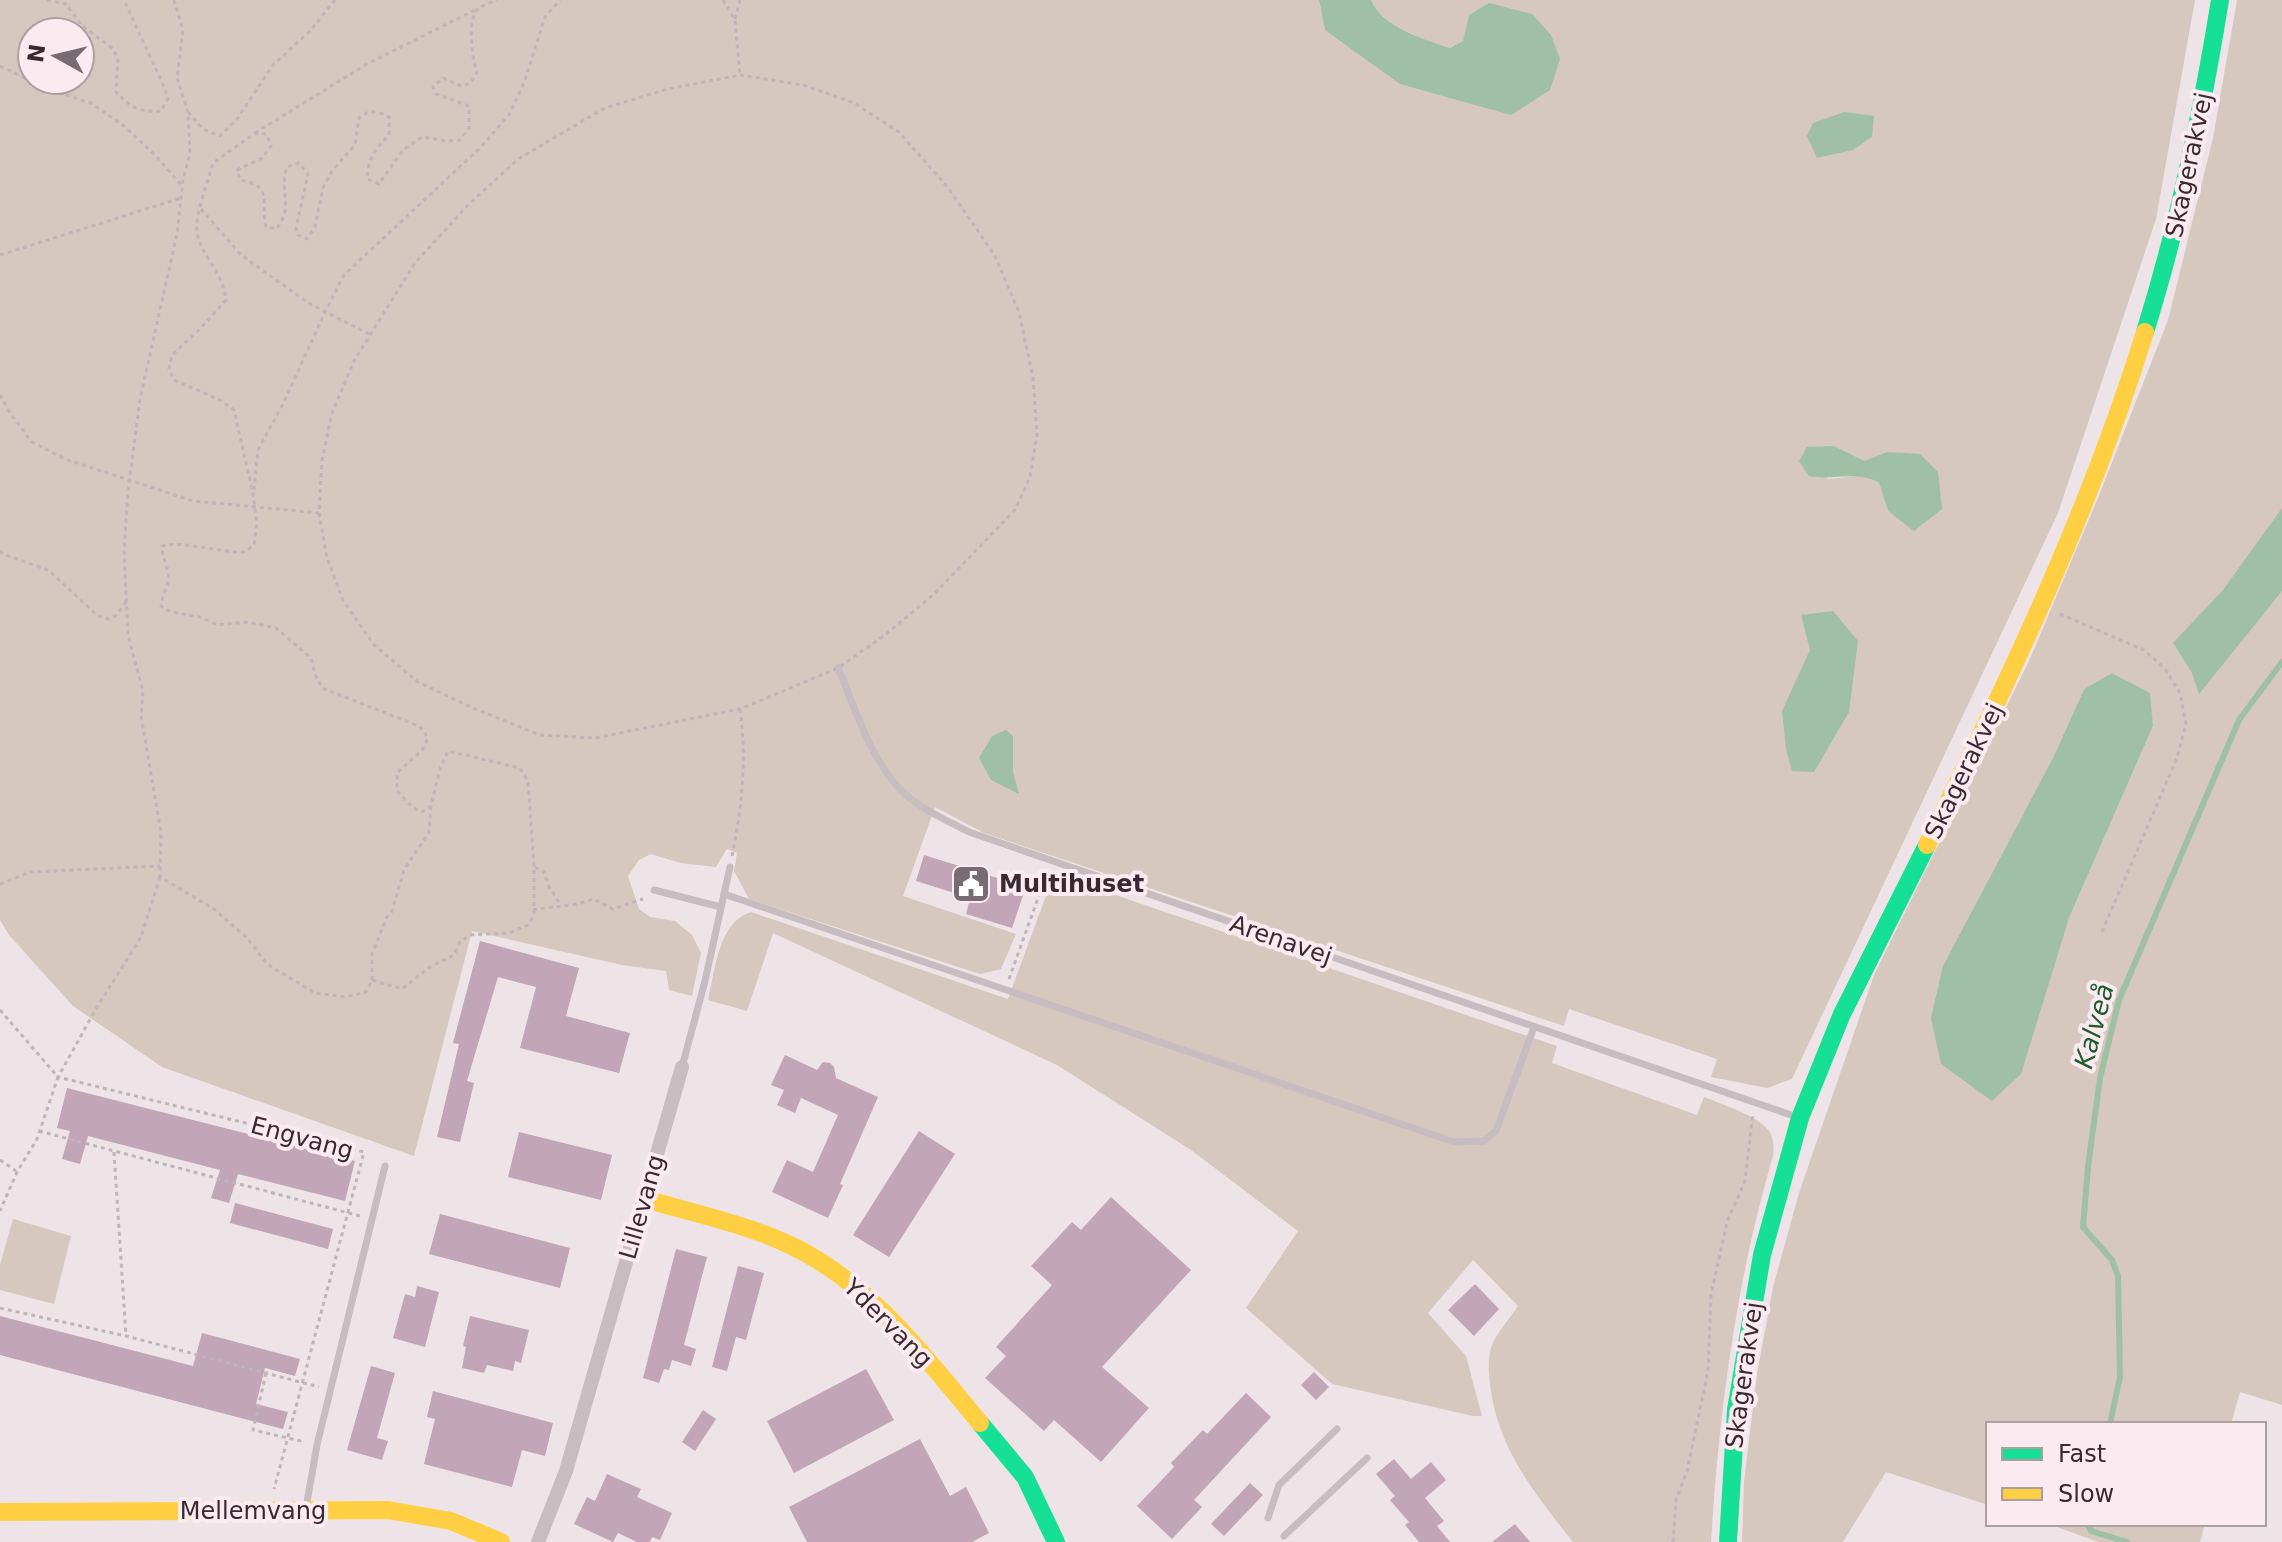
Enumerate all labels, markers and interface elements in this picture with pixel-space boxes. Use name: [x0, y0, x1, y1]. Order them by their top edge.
north arrow: [16, 16, 96, 96]
text: N: [23, 42, 50, 64]
street label: Skagerakvej: [2160, 90, 2218, 240]
street label: Skagerakvej: [1919, 699, 2009, 843]
public building icon: Multihuset: [950, 863, 992, 905]
place label: Multihuset: [999, 870, 1144, 898]
street label: Arenavej: [1226, 909, 1336, 971]
water label: Kalveå: [2068, 980, 2120, 1072]
street label: Engvang: [248, 1111, 356, 1165]
street label: Lillevang: [614, 1151, 670, 1263]
street label: Ydervang: [837, 1272, 938, 1373]
street label: Skagerakvej: [1720, 1300, 1768, 1450]
legend: [1986, 1422, 2266, 1526]
text: Fast: [2058, 1440, 2106, 1468]
text: Slow: [2058, 1480, 2114, 1508]
street label: Mellemvang: [180, 1497, 326, 1525]

